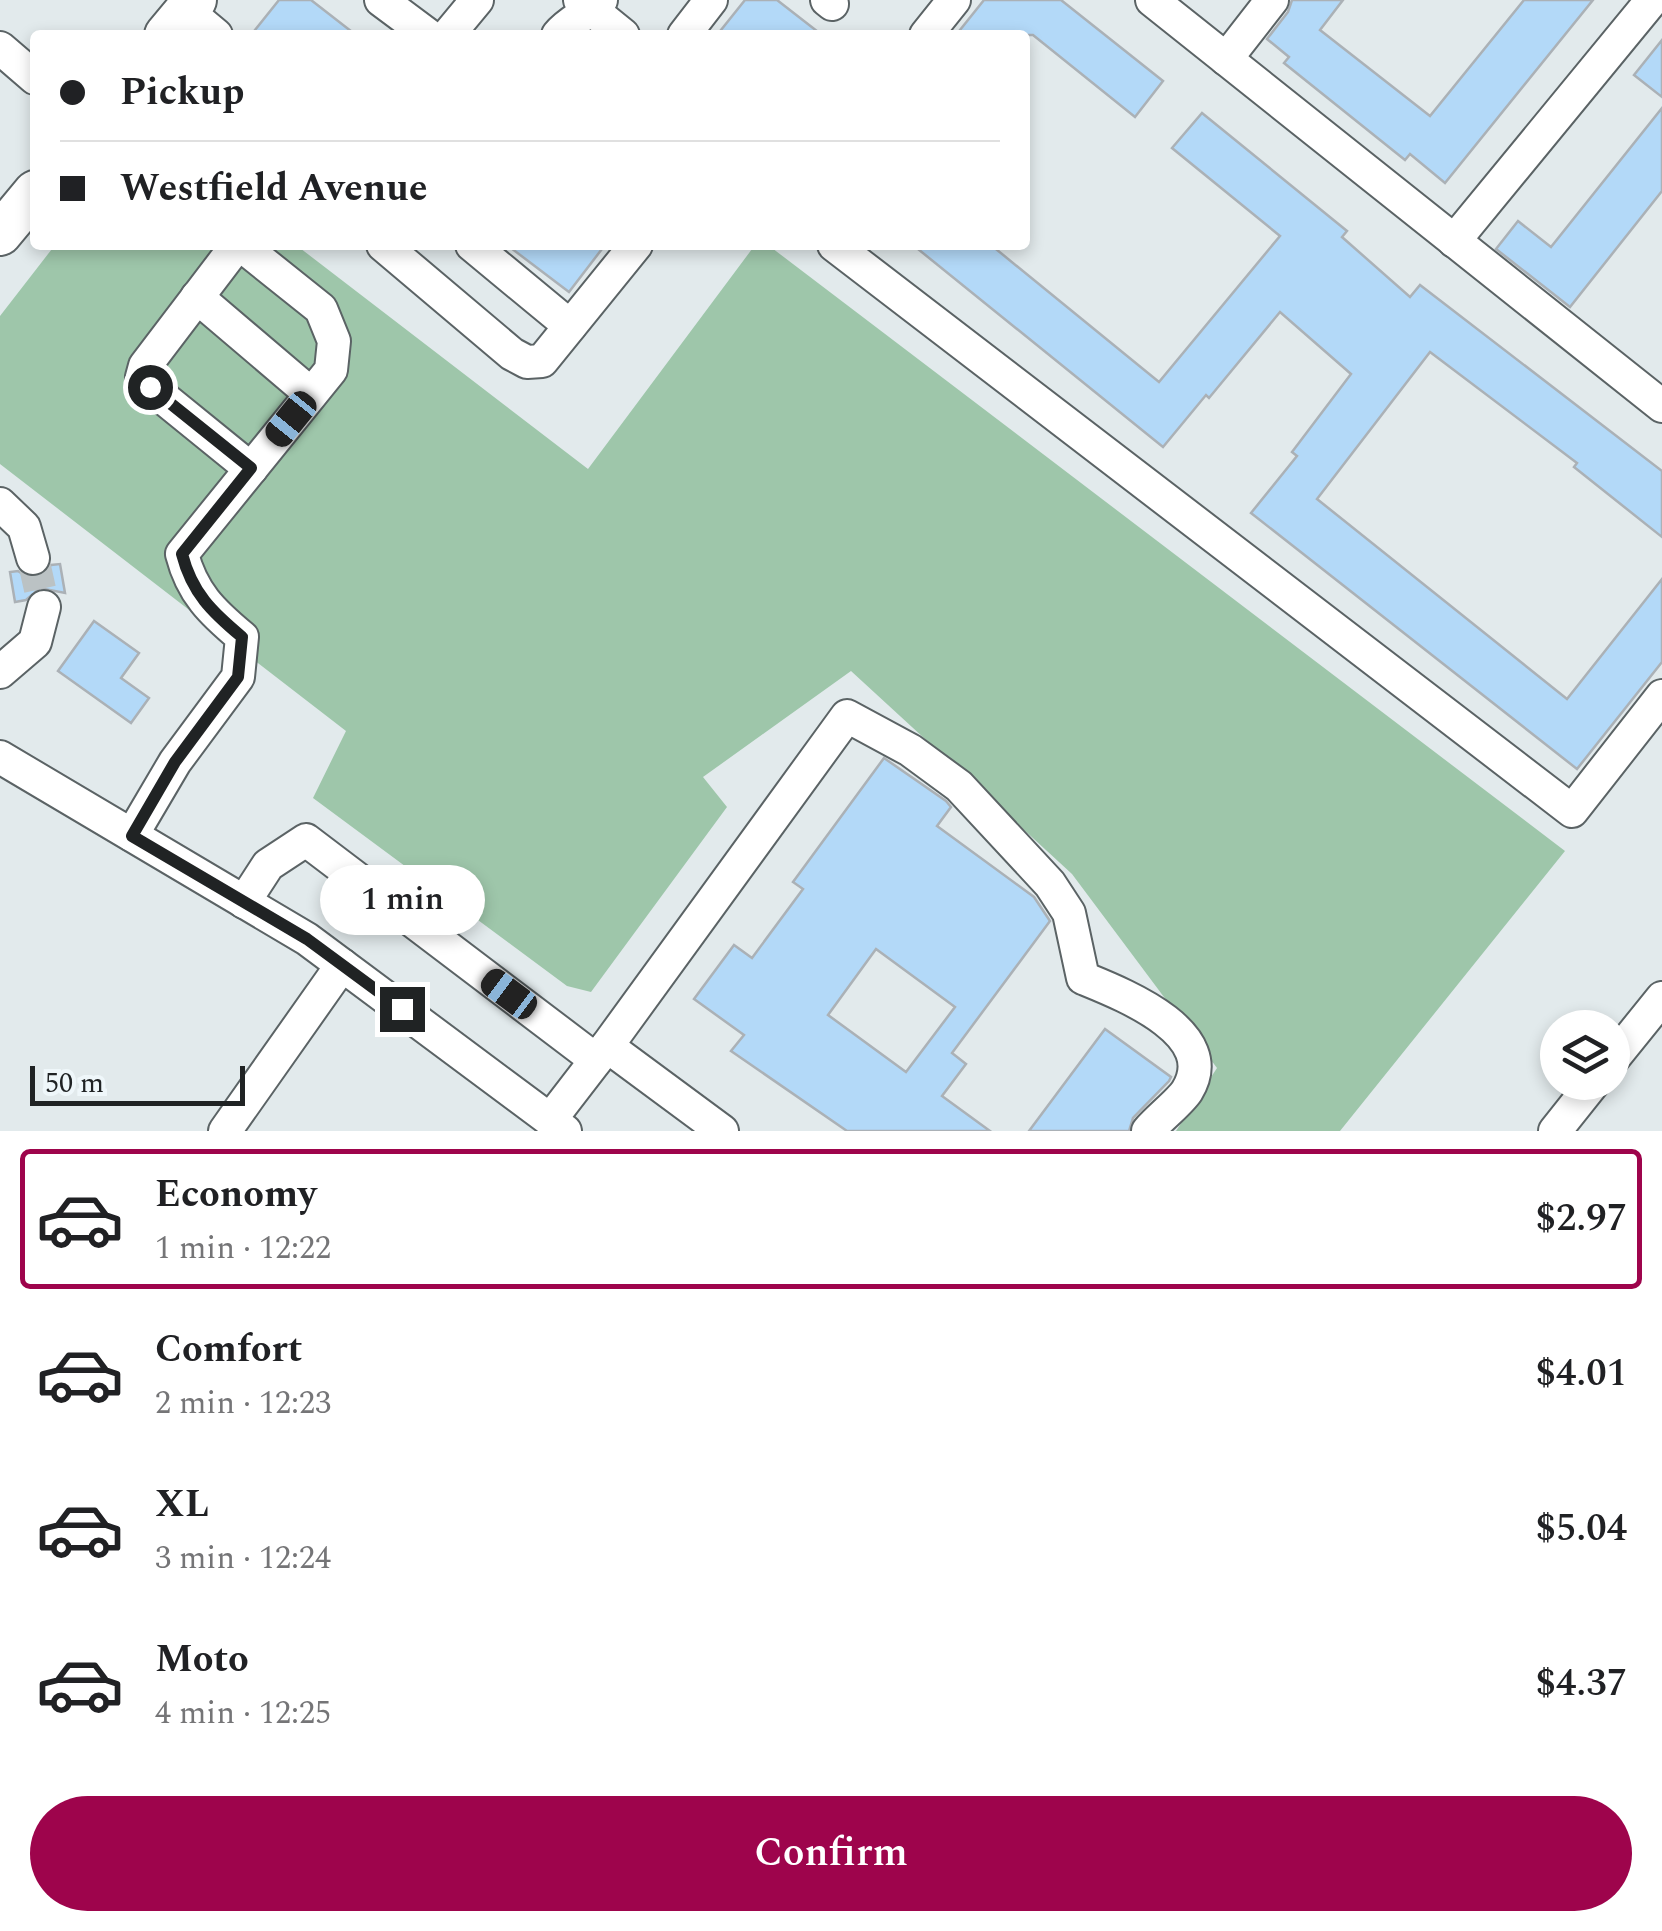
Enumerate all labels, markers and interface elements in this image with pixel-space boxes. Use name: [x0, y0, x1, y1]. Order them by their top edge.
text: Pickup: [120, 64, 244, 122]
text: Westfield Avenue: [120, 160, 428, 218]
route start: [128, 365, 173, 410]
car: [260, 386, 322, 452]
callout: 1 min: [320, 864, 484, 934]
text: 1 min: [361, 875, 444, 924]
car: [476, 964, 542, 1024]
route end: [380, 987, 425, 1032]
map controls: [1540, 1010, 1630, 1100]
button: layers: [1540, 1010, 1630, 1100]
scale bar: [30, 1061, 245, 1106]
text: 50 m: [45, 1062, 104, 1105]
text: Economy: [155, 1166, 316, 1224]
icon: car: [35, 1174, 125, 1264]
text: $2.97: [1536, 1190, 1627, 1248]
text: 1 min · 12:22: [155, 1224, 331, 1273]
text: Comfort: [155, 1321, 302, 1379]
icon: car: [35, 1329, 125, 1419]
text: $4.01: [1536, 1345, 1627, 1403]
text: 2 min · 12:23: [155, 1379, 331, 1428]
text: XL: [155, 1476, 209, 1534]
icon: car: [35, 1484, 125, 1574]
text: $5.04: [1536, 1500, 1627, 1558]
text: 3 min · 12:24: [155, 1534, 331, 1583]
text: Moto: [155, 1631, 249, 1689]
icon: car: [35, 1639, 125, 1729]
text: $4.37: [1536, 1655, 1627, 1713]
text: 4 min · 12:25: [155, 1689, 331, 1738]
button: Confirm: [30, 1796, 1632, 1911]

